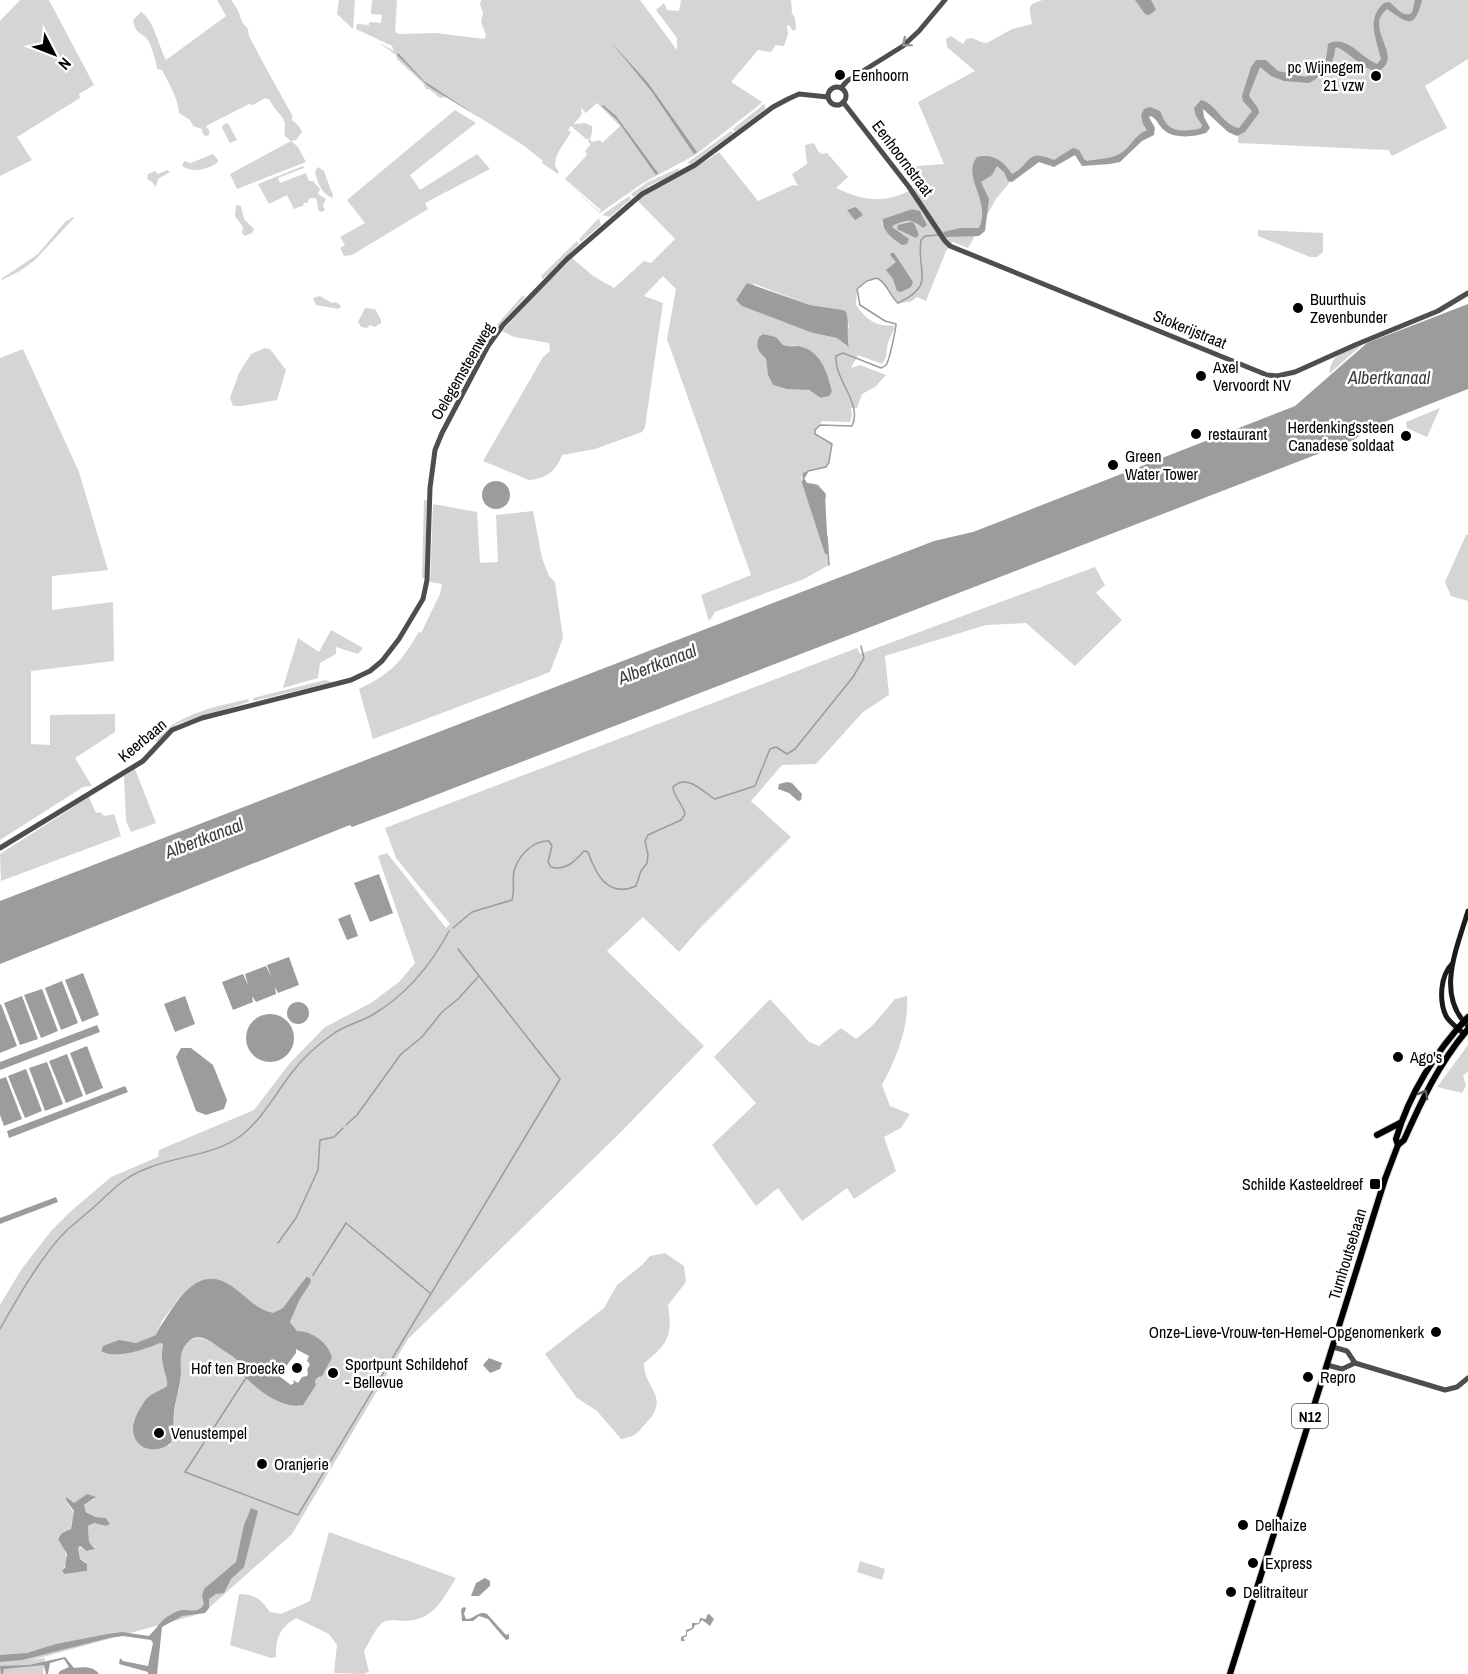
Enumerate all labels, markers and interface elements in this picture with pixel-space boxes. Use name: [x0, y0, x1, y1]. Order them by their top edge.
north arrow: [24, 24, 84, 84]
one-way arrow: [902, 36, 913, 47]
text: N: [54, 53, 76, 75]
place label: pc Wijnegem 21 vzw: [1287, 56, 1365, 96]
place label: Eenhoorn: [852, 64, 909, 86]
marker: Eenhoorn: [833, 68, 847, 82]
marker: pc Wijnegem 21 vzw: [1369, 69, 1383, 83]
street label: Eenhoornstraat: [867, 116, 939, 201]
place label: Buurthuis Zevenbunder: [1310, 288, 1388, 328]
marker: Buurthuis Zevenbunder: [1291, 301, 1305, 315]
street label: Stokerijstraat: [1150, 304, 1230, 354]
street label: Oelegemsteenweg: [425, 318, 499, 424]
place label: Axel Vervoordt NV: [1212, 356, 1291, 396]
water label: Albertkanaal: [1347, 365, 1431, 390]
marker: Axel Vervoordt NV: [1194, 369, 1208, 383]
place label: Herdenkingssteen Canadese soldaat: [1288, 416, 1394, 456]
place label: restaurant: [1208, 423, 1267, 445]
marker: restaurant: [1189, 427, 1203, 441]
marker: Herdenkingssteen Canadese soldaat: [1399, 429, 1413, 443]
place label: Green Water Tower: [1125, 445, 1199, 485]
marker: Green Water Tower: [1106, 458, 1120, 472]
water label: Albertkanaal: [613, 637, 700, 691]
street label: Keerbaan: [113, 713, 171, 767]
water label: Albertkanaal: [160, 811, 247, 865]
place label: Ago's: [1409, 1046, 1442, 1068]
marker: Ago's: [1391, 1050, 1405, 1064]
one-way arrow: [1417, 1090, 1428, 1100]
place label: Schilde Kasteeldreef: [1242, 1173, 1363, 1195]
marker: Schilde Kasteeldreef: [1368, 1177, 1382, 1191]
street label: Turnhoutsebaan: [1323, 1206, 1371, 1302]
place label: Onze-Lieve-Vrouw-ten-Hemel-Opgenomenkerk: [1149, 1321, 1424, 1343]
marker: Onze-Lieve-Vrouw-ten-Hemel-Opgenomenkerk: [1429, 1325, 1443, 1339]
place label: Sportpunt Schildehof - Bellevue: [345, 1353, 468, 1393]
place label: Hof ten Broecke: [191, 1357, 285, 1379]
marker: Hof ten Broecke: [290, 1361, 304, 1375]
marker: Sportpunt Schildehof - Bellevue: [326, 1366, 340, 1380]
place label: Repro: [1320, 1366, 1356, 1388]
marker: Repro: [1301, 1370, 1315, 1384]
road number: N12: [1292, 1404, 1328, 1428]
place label: Venustempel: [171, 1422, 247, 1444]
marker: Venustempel: [152, 1426, 166, 1440]
place label: Oranjerie: [274, 1453, 329, 1475]
marker: Oranjerie: [255, 1457, 269, 1471]
place label: Delhaize: [1255, 1514, 1307, 1536]
marker: Delhaize: [1236, 1518, 1250, 1532]
place label: Express: [1265, 1552, 1312, 1574]
marker: Express: [1246, 1556, 1260, 1570]
place label: Delitraiteur: [1243, 1581, 1309, 1603]
marker: Delitraiteur: [1224, 1585, 1238, 1599]

